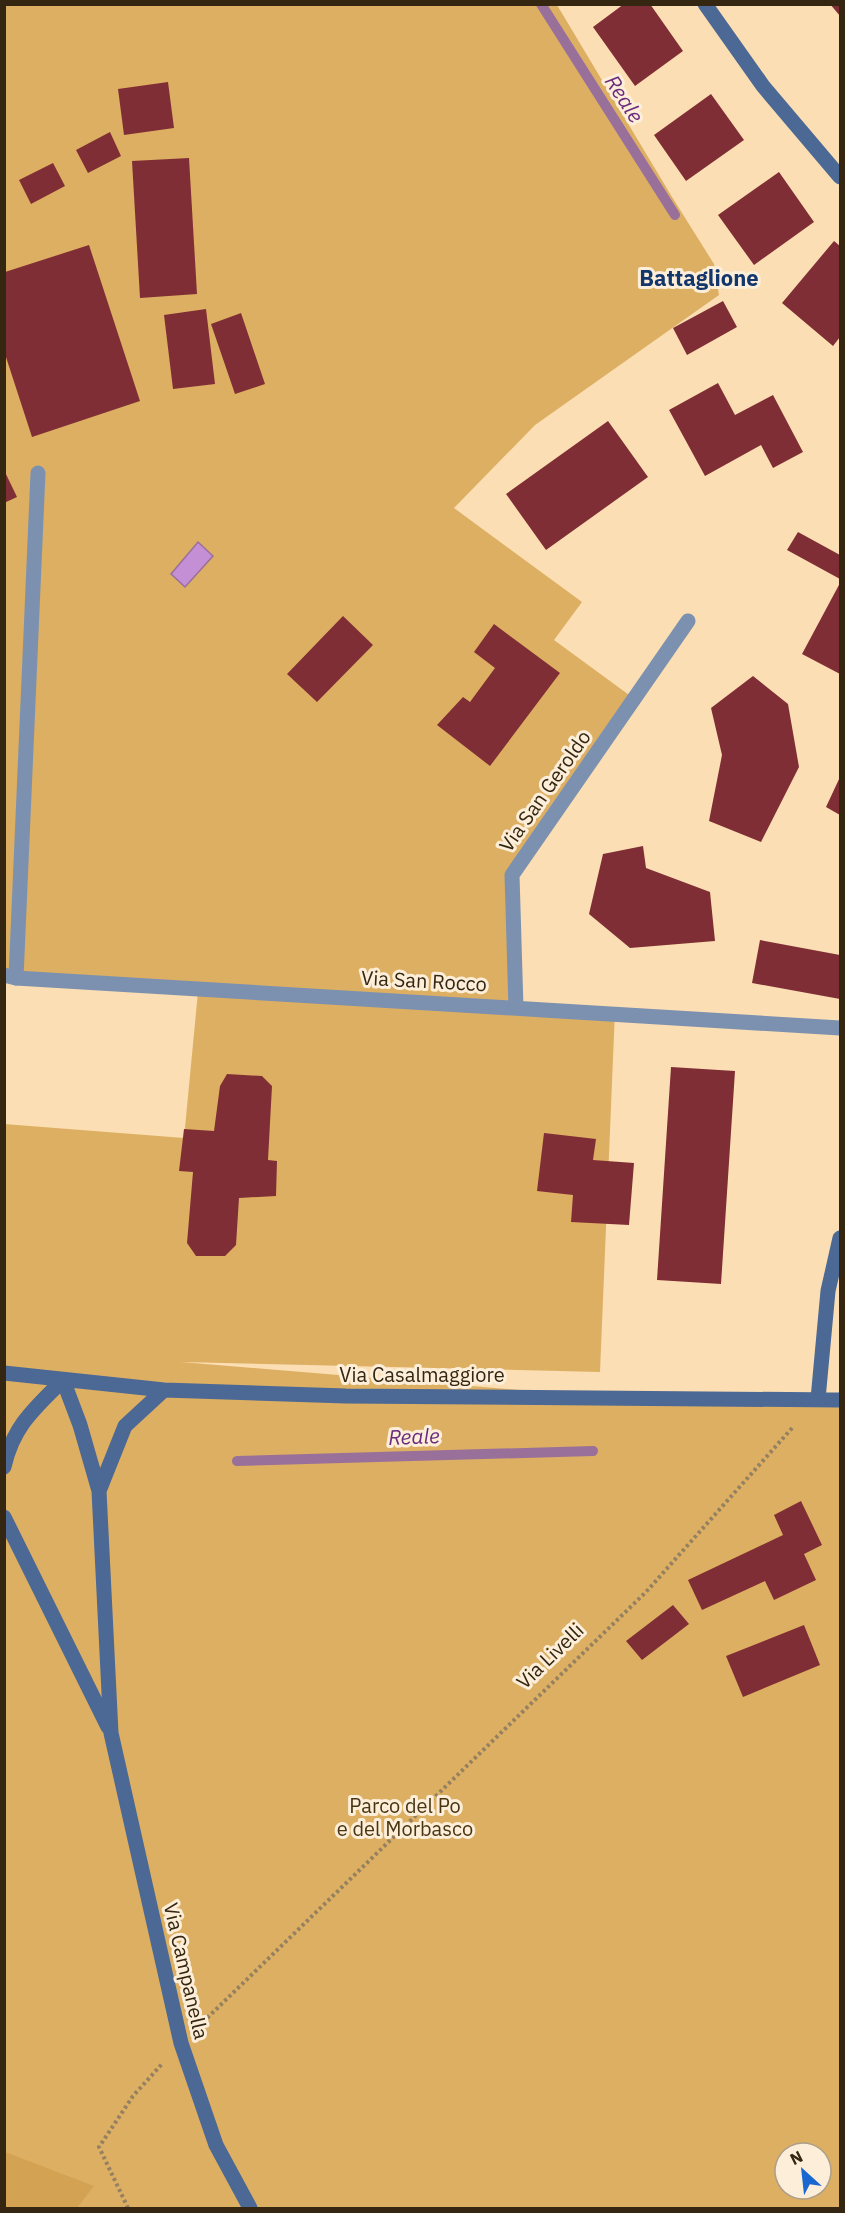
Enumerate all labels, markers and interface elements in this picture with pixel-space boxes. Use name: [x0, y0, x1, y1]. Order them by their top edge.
water label: Reale: [599, 69, 651, 128]
district label: Battaglione: [639, 263, 759, 292]
street label: Via San Geroldo: [493, 725, 597, 857]
street label: Via San Rocco: [361, 964, 488, 997]
street label: Via Casalmaggiore: [339, 1361, 505, 1388]
water label: Reale: [388, 1421, 441, 1451]
street label: Via Livelli: [510, 1617, 589, 1695]
park label: Parco del Po e del Morbasco: [337, 1792, 473, 1842]
street label: Via Campanella: [158, 1900, 215, 2042]
north arrow: [773, 2141, 833, 2201]
text: N: [786, 2146, 806, 2169]

